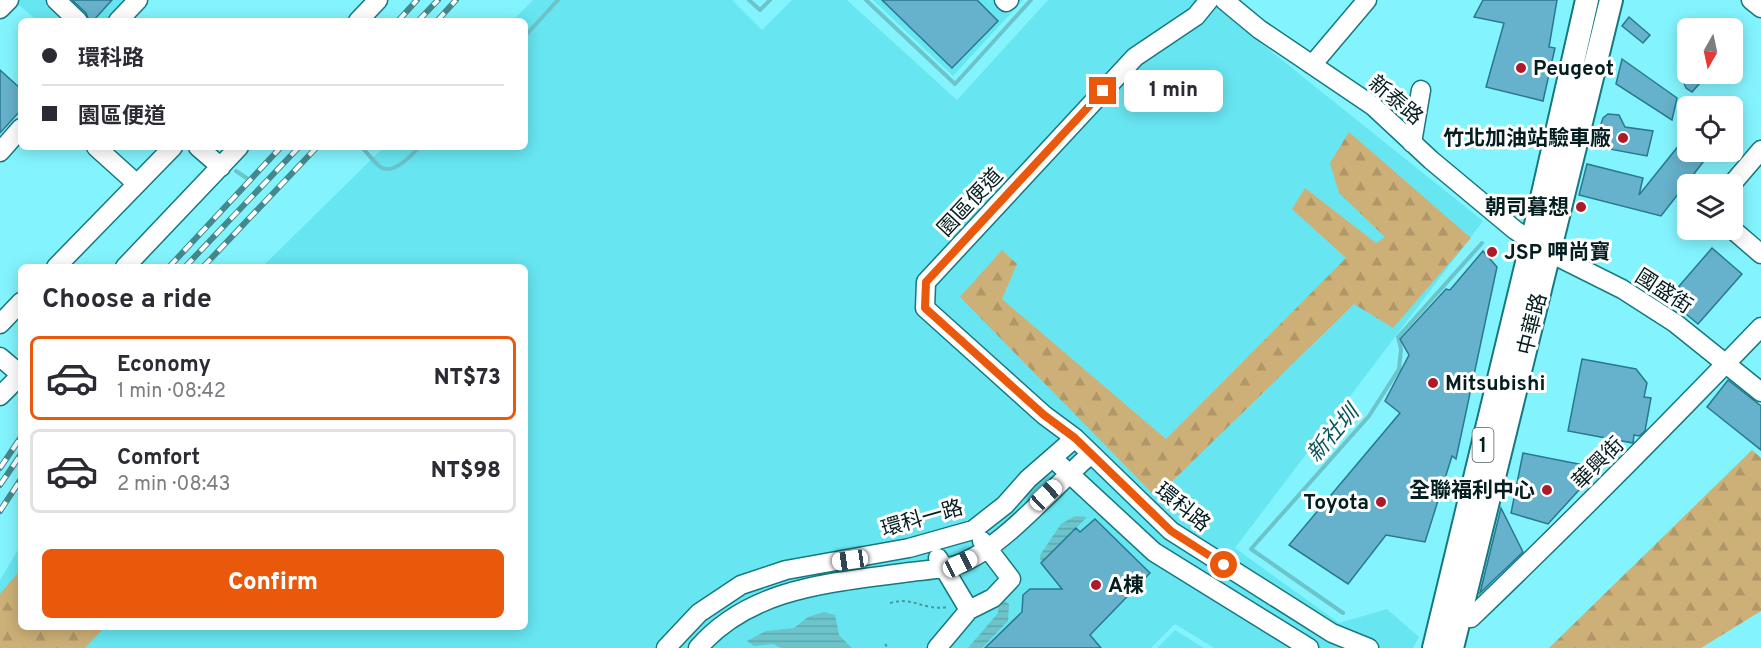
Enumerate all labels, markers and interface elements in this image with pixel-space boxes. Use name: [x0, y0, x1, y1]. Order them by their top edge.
north arrow: [1677, 18, 1743, 84]
map controls: [1677, 18, 1743, 240]
text: 環科路: [78, 46, 144, 73]
place label: Peugeot: [1533, 56, 1614, 83]
marker: Peugeot: [1514, 61, 1528, 75]
callout: 1 min: [1124, 70, 1223, 112]
street label: 新泰路: [1362, 71, 1428, 132]
route end: [1089, 77, 1116, 104]
text: 1 min: [1149, 78, 1198, 104]
button: locate: [1677, 96, 1743, 162]
text: 園區便道: [78, 104, 166, 131]
place label: 竹北加油站驗車廠: [1443, 126, 1611, 153]
marker: 竹北加油站驗車廠: [1616, 131, 1630, 145]
street label: 園區便道: [933, 163, 1010, 243]
button: layers: [1677, 174, 1743, 240]
place label: 朝司暮想: [1485, 195, 1569, 222]
marker: 朝司暮想: [1574, 200, 1588, 214]
place label: JSP 呷尚寶: [1504, 240, 1610, 267]
marker: JSP 呷尚寶: [1485, 245, 1499, 259]
street label: 國盛街: [1629, 264, 1697, 321]
text: Choose a ride: [42, 283, 212, 317]
street label: 中華路: [1513, 291, 1554, 358]
icon: car: [45, 351, 99, 405]
text: Economy: [117, 352, 211, 379]
text: NT$73: [434, 365, 501, 392]
place label: Mitsubishi: [1445, 371, 1545, 398]
marker: Mitsubishi: [1426, 376, 1440, 390]
text: 1 min · 08:42: [117, 379, 226, 405]
water label: 新社圳: [1302, 399, 1368, 468]
road number: 1: [1472, 428, 1494, 462]
street label: 華興街: [1567, 432, 1631, 496]
icon: car: [45, 444, 99, 498]
text: Comfort: [117, 445, 200, 472]
text: NT$98: [431, 458, 501, 485]
text: 2 min · 08:43: [117, 472, 231, 498]
car: [1027, 476, 1065, 514]
street label: 環科路: [1149, 478, 1215, 538]
place label: 全聯福利中心: [1409, 478, 1535, 505]
marker: 全聯福利中心: [1540, 483, 1554, 497]
place label: Toyota: [1303, 490, 1369, 517]
street label: 環科一路: [878, 495, 967, 544]
marker: Toyota: [1374, 495, 1388, 509]
car: [940, 548, 980, 580]
button: Confirm: [42, 549, 504, 618]
car: [831, 549, 869, 571]
route start: [1210, 551, 1237, 578]
place label: A棟: [1108, 573, 1144, 600]
marker: A棟: [1089, 578, 1103, 592]

